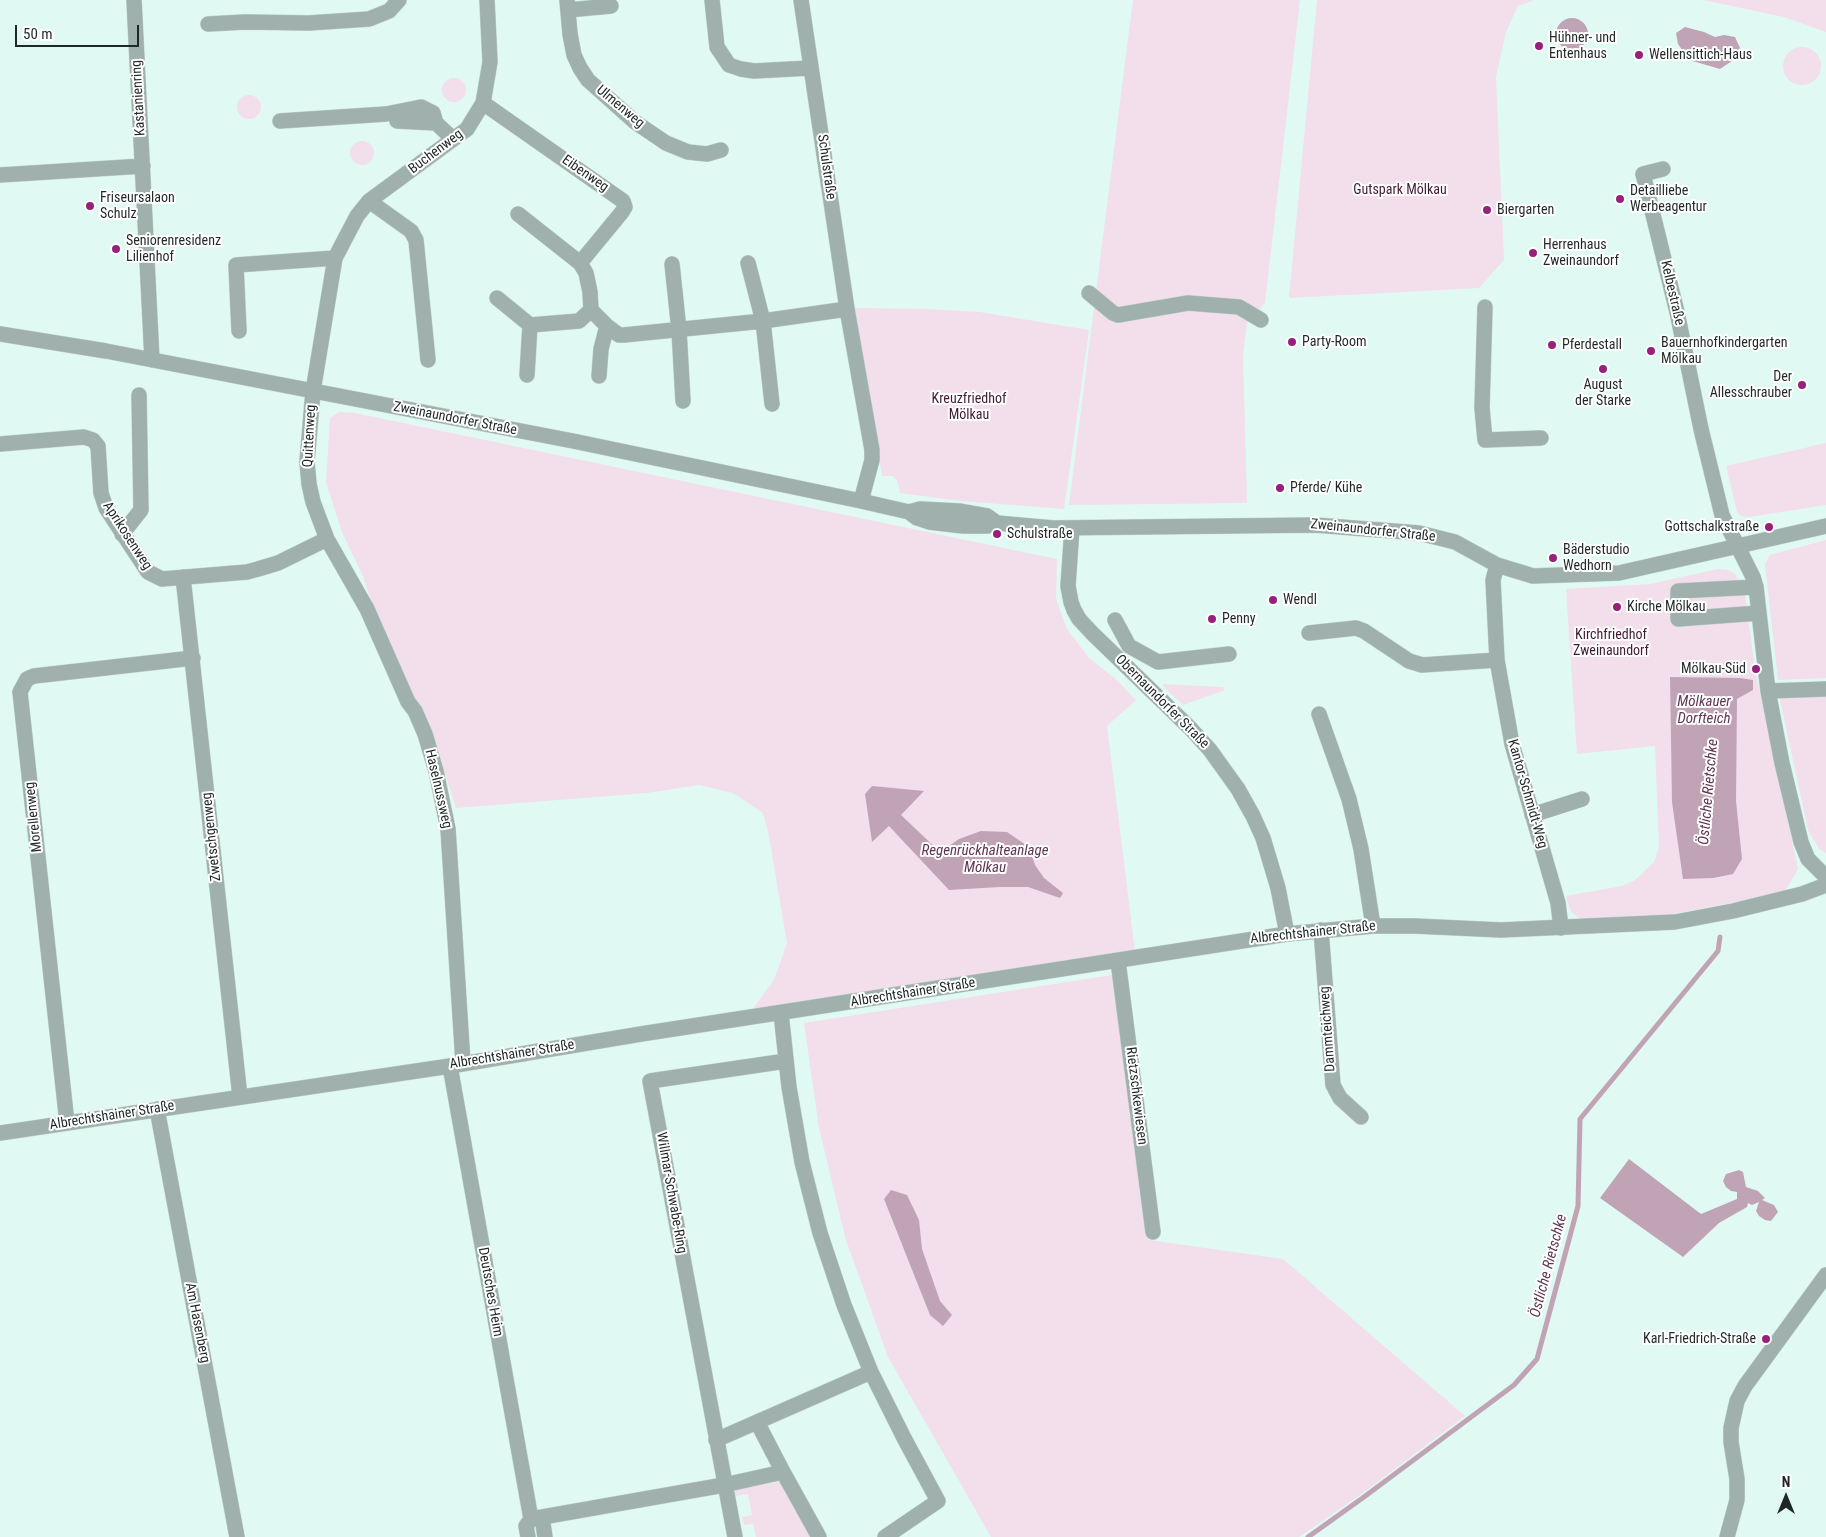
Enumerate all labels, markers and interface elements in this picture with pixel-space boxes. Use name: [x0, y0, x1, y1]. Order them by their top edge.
scale bar: [18, 15, 141, 47]
text: 50 m: [23, 25, 53, 43]
place label: Hühner- und Entenhaus: [1549, 30, 1616, 62]
marker: Hühner- und Entenhaus: [1533, 40, 1545, 52]
place label: Wellensittich-Haus: [1649, 47, 1752, 63]
marker: Wellensittich-Haus: [1633, 49, 1645, 61]
street label: Kastanienring: [129, 60, 149, 136]
street label: Ulmenweg: [593, 82, 647, 132]
street label: Buchenweg: [406, 126, 466, 178]
street label: Schulstraße: [813, 133, 839, 201]
street label: Eibenweg: [558, 152, 612, 196]
park label: Gutspark Mölkau: [1353, 182, 1447, 198]
place label: Detailliebe Werbeagentur: [1630, 183, 1707, 216]
place label: Friseursalaon Schulz: [100, 190, 175, 222]
marker: Detailliebe Werbeagentur: [1614, 193, 1626, 205]
marker: Friseursalaon Schulz: [84, 200, 96, 212]
place label: Biergarten: [1497, 202, 1554, 218]
marker: Biergarten: [1481, 204, 1493, 216]
place label: Seniorenresidenz Lilienhof: [126, 233, 221, 266]
place label: Herrenhaus Zweinaundorf: [1543, 237, 1619, 270]
marker: Seniorenresidenz Lilienhof: [110, 243, 122, 255]
marker: Herrenhaus Zweinaundorf: [1527, 247, 1539, 259]
street label: Kelbestraße: [1656, 259, 1688, 327]
place label: Party-Room: [1302, 334, 1366, 350]
place label: Bauernhofkindergarten Mölkau: [1661, 335, 1788, 368]
marker: Party-Room: [1286, 336, 1298, 348]
place label: Pferdestall: [1562, 337, 1622, 353]
marker: Pferdestall: [1546, 339, 1558, 351]
marker: Bauernhofkindergarten Mölkau: [1645, 345, 1657, 357]
marker: August der Starke: [1597, 363, 1609, 375]
place label: Der Allesschrauber: [1710, 369, 1792, 402]
place label: August der Starke: [1575, 377, 1631, 410]
marker: Der Allesschrauber: [1796, 379, 1808, 391]
park label: Kreuzfriedhof Mölkau: [932, 391, 1006, 424]
street label: Zweinaundorfer Straße: [392, 399, 518, 439]
street label: Quittenweg: [300, 404, 320, 468]
place label: Pferde/ Kühe: [1290, 480, 1362, 496]
marker: Pferde/ Kühe: [1274, 482, 1286, 494]
street label: Aprikosenweg: [99, 499, 155, 573]
street label: Zweinaundorfer Straße: [1310, 516, 1436, 546]
place label: Gottschalkstraße: [1664, 519, 1759, 535]
marker: Gottschalkstraße: [1763, 521, 1775, 533]
place label: Schulstraße: [1007, 526, 1073, 542]
marker: Schulstraße: [991, 528, 1003, 540]
place label: Bäderstudio Wedhorn: [1563, 542, 1630, 574]
marker: Bäderstudio Wedhorn: [1547, 552, 1559, 564]
place label: Wendl: [1283, 592, 1317, 608]
marker: Wendl: [1267, 594, 1279, 606]
place label: Kirche Mölkau: [1627, 599, 1706, 615]
marker: Kirche Mölkau: [1611, 601, 1623, 613]
place label: Penny: [1222, 611, 1256, 627]
marker: Penny: [1206, 613, 1218, 625]
park label: Kirchfriedhof Zweinaundorf: [1573, 627, 1649, 660]
street label: Obernaundorfer Straße: [1112, 652, 1212, 752]
place label: Mölkau-Süd: [1681, 661, 1746, 677]
marker: Mölkau-Süd: [1750, 663, 1762, 675]
water label: Mölkauer Dorfteich: [1677, 693, 1731, 728]
street label: Kantor-Schmidt-Weg: [1503, 738, 1551, 850]
water label: Östliche Rietschke: [1695, 738, 1723, 846]
street label: Haselnussweg: [421, 748, 455, 830]
street label: Morellenweg: [22, 781, 46, 853]
street label: Zwetschgenweg: [199, 792, 225, 882]
water label: Regenrückhalteanlage Mölkau: [921, 842, 1049, 877]
street label: Albrechtshainer Straße: [1249, 918, 1377, 948]
street label: Albrechtshainer Straße: [849, 975, 977, 1011]
street label: Dammteichweg: [1317, 986, 1339, 1072]
street label: Albrechtshainer Straße: [448, 1037, 576, 1073]
street label: Rietzschkewiesen: [1122, 1046, 1150, 1146]
street label: Albrechtshainer Straße: [48, 1098, 176, 1134]
street label: Willmar-Schwabe-Ring: [652, 1131, 690, 1255]
water label: Östliche Rietschke: [1527, 1212, 1571, 1320]
street label: Deutsches Heim: [474, 1246, 506, 1338]
street label: Am Hasenberg: [181, 1281, 213, 1365]
place label: Karl-Friedrich-Straße: [1643, 1331, 1756, 1347]
marker: Karl-Friedrich-Straße: [1760, 1333, 1772, 1345]
north arrow: [1761, 1472, 1811, 1522]
text: N: [1782, 1474, 1790, 1490]

